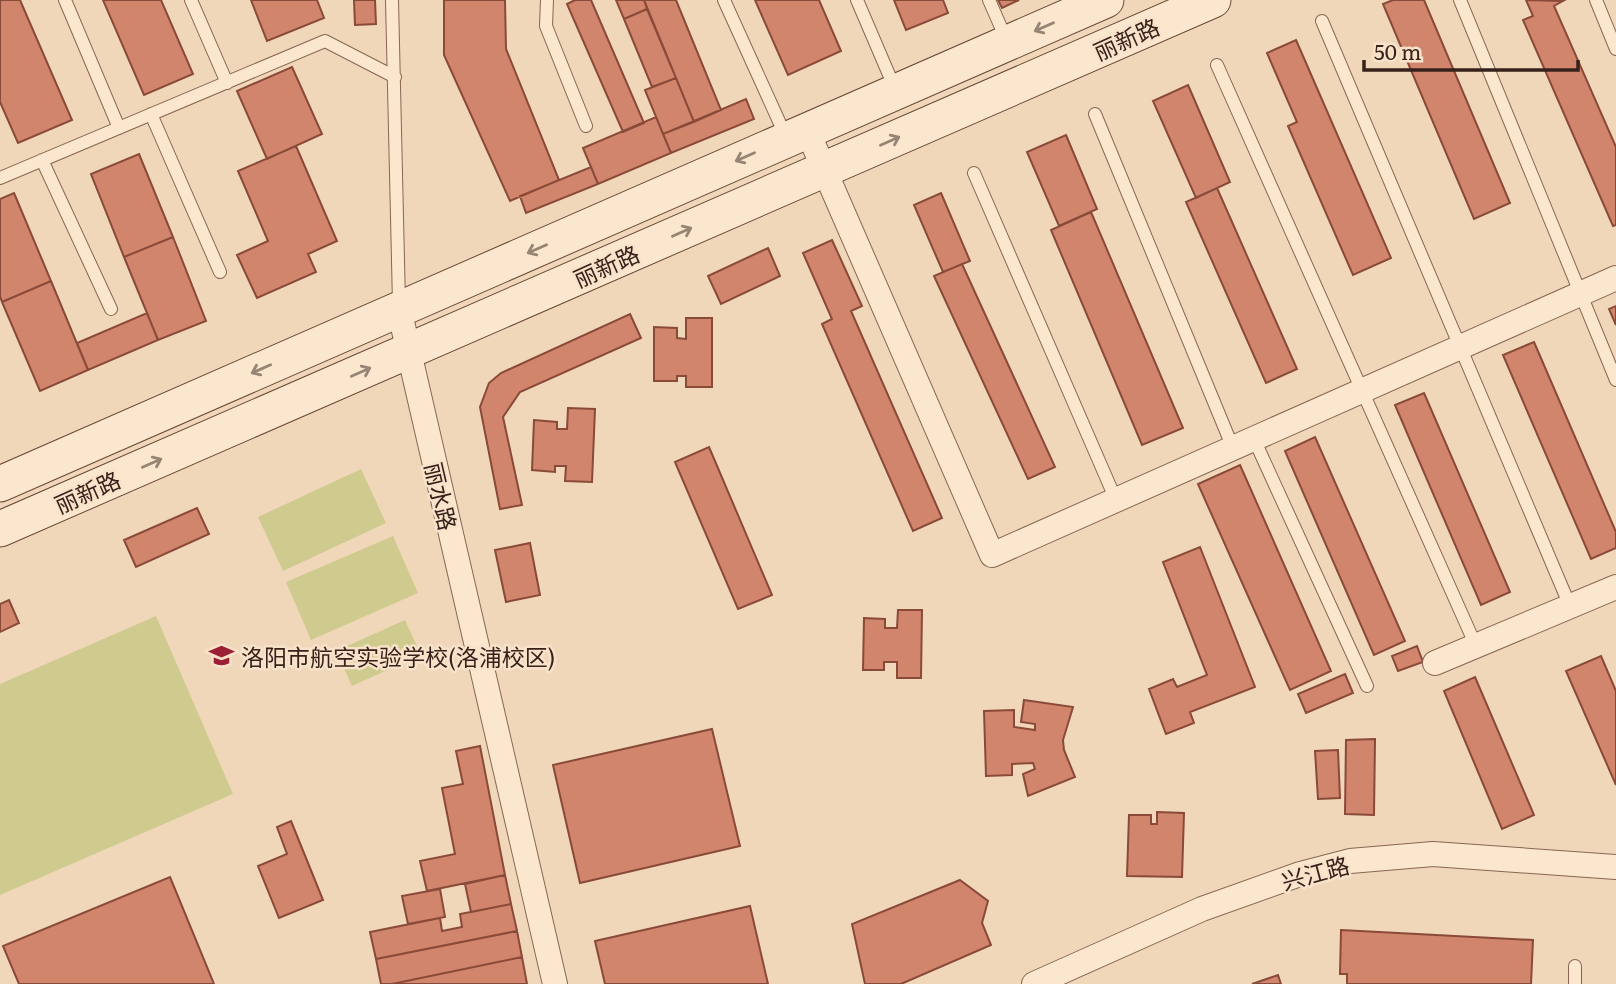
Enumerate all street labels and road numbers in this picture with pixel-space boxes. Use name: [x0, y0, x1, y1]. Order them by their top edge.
street label: 丽新路: [1088, 8, 1164, 68]
street label: 丽新路: [568, 235, 644, 295]
street label: 丽水路: [418, 459, 466, 533]
street label: 丽新路: [49, 461, 125, 521]
street label: 兴江路: [1277, 847, 1353, 897]

